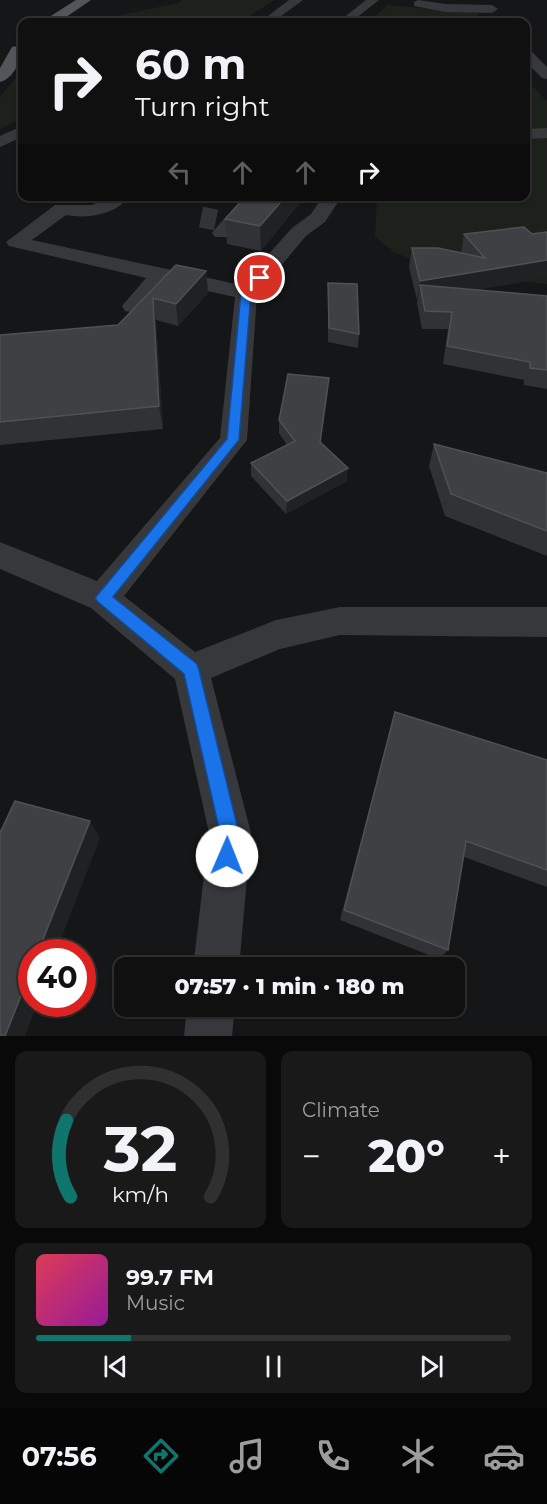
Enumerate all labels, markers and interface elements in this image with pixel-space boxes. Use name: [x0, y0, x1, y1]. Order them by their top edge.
text: 60 m: [135, 38, 246, 90]
icon: right: [36, 42, 114, 120]
text: Turn right: [135, 90, 270, 123]
icon: left: [163, 156, 196, 189]
icon: ahead: [226, 156, 259, 189]
icon: ahead: [289, 156, 322, 189]
icon: right: [352, 156, 385, 189]
pin: [234, 252, 285, 303]
icon: arrive: [243, 261, 276, 294]
position arrow: [195, 824, 259, 888]
speed limit sign: 40: [18, 939, 96, 1017]
text: 07:57 · 1 min · 180 m: [174, 973, 405, 1000]
text: Climate: [302, 1098, 380, 1122]
text: 32: [103, 1111, 177, 1187]
text: 20°: [368, 1128, 445, 1183]
text: −: [302, 1136, 321, 1176]
text: +: [492, 1136, 511, 1176]
text: km/h: [112, 1181, 169, 1207]
text: 99.7 FM: [126, 1264, 214, 1291]
text: Music: [126, 1291, 185, 1315]
icon: previous: [99, 1350, 132, 1383]
icon: pause: [257, 1350, 290, 1383]
icon: next: [415, 1350, 448, 1383]
icon: directions: [140, 1435, 182, 1477]
icon: music: [226, 1435, 268, 1477]
icon: phone: [312, 1435, 354, 1477]
icon: climate: [397, 1435, 439, 1477]
icon: car: [483, 1435, 525, 1477]
text: 07:56: [22, 1440, 97, 1473]

